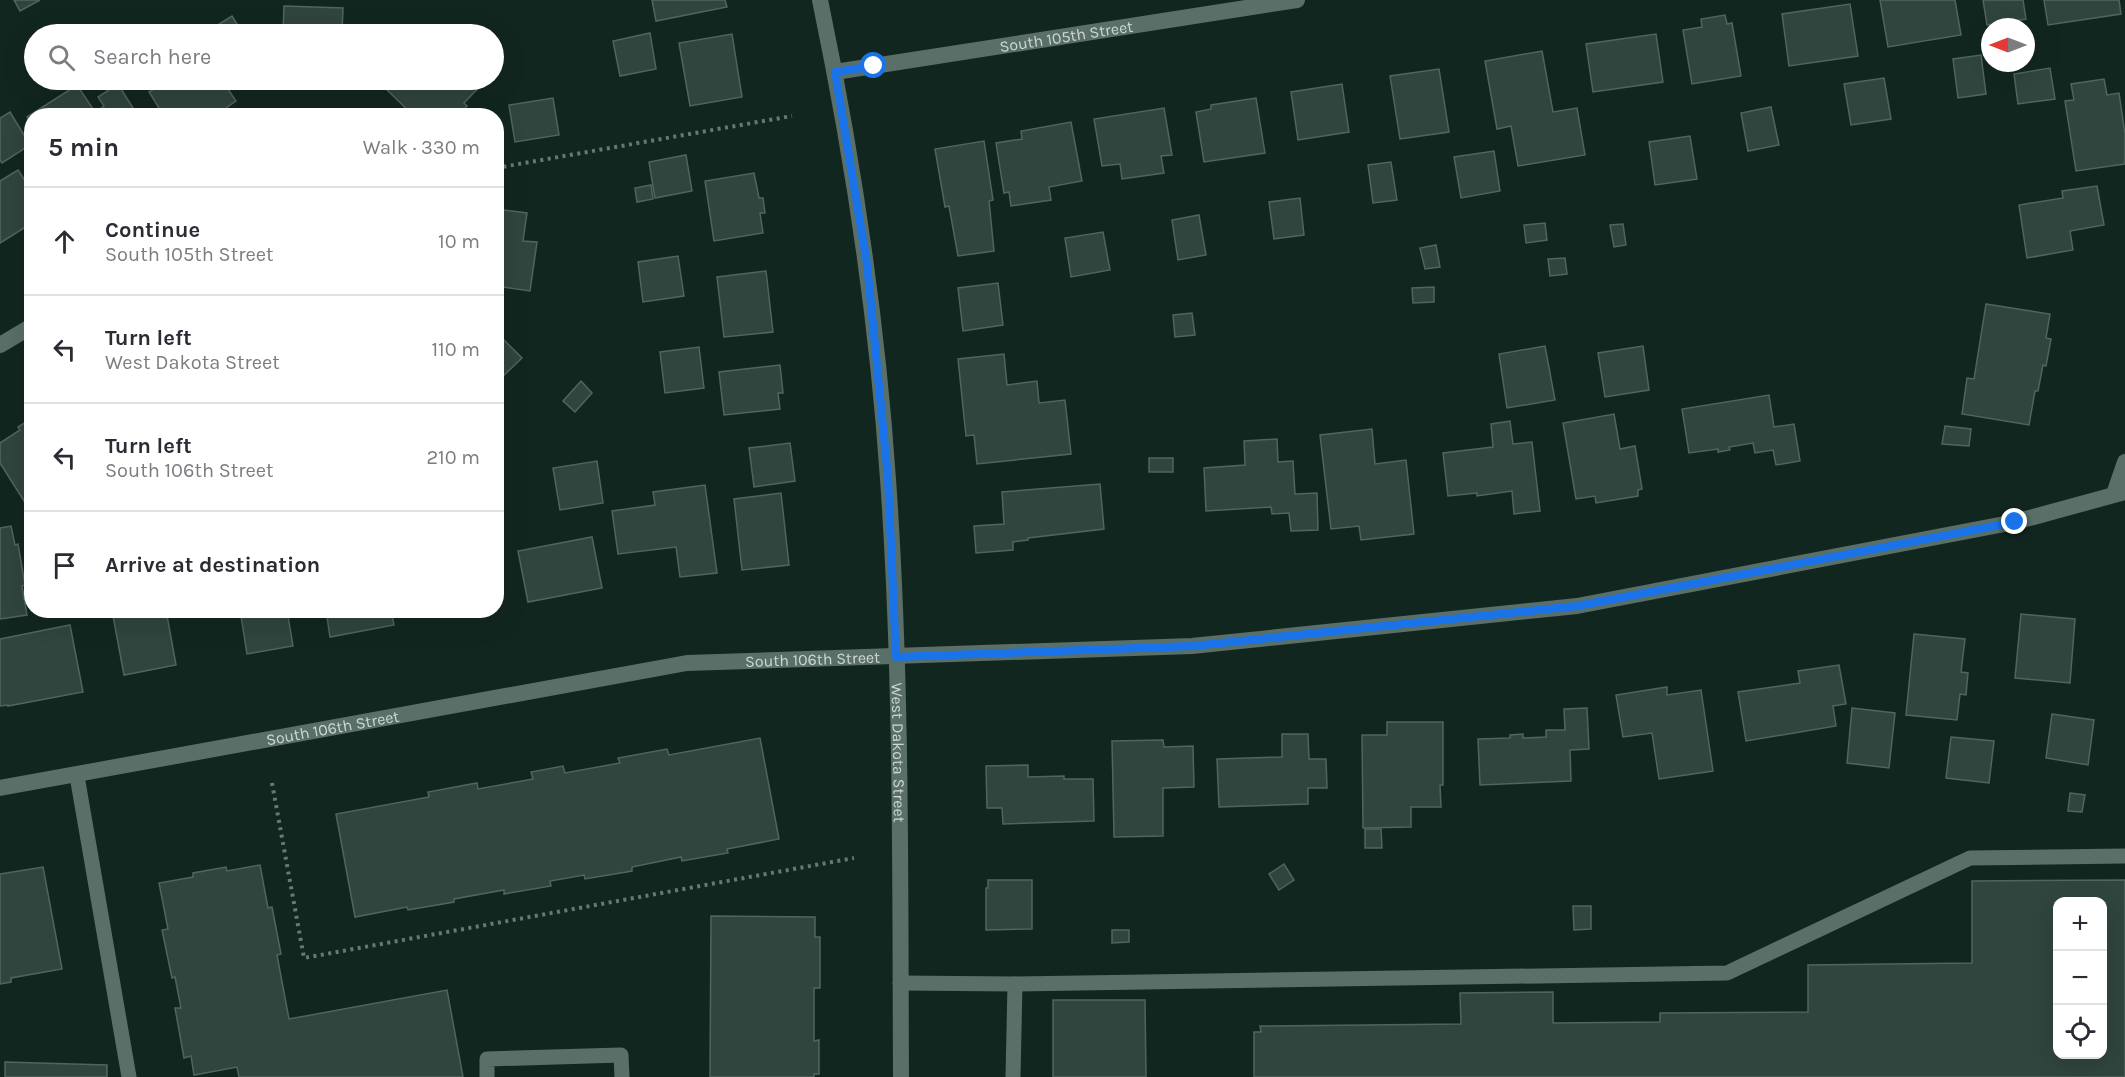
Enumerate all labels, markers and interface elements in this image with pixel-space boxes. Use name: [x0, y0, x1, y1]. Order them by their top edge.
street label: South 105th Street: [998, 16, 1134, 56]
north arrow: [1981, 18, 2035, 72]
search box: [24, 24, 504, 90]
icon: search: [45, 41, 78, 74]
text: Search here: [93, 44, 211, 70]
route start: [860, 52, 886, 78]
text: 5 min: [48, 132, 119, 163]
text: Walk · 330 m: [363, 136, 480, 159]
text: Continue: [105, 217, 200, 243]
icon: ahead: [48, 225, 81, 258]
text: 10 m: [438, 230, 480, 253]
text: South 105th Street: [105, 243, 273, 266]
text: Turn left: [105, 325, 192, 351]
icon: left: [48, 333, 81, 366]
text: 110 m: [431, 338, 480, 361]
text: West Dakota Street: [105, 351, 280, 374]
text: Turn left: [105, 433, 192, 459]
icon: left: [48, 441, 81, 474]
text: 210 m: [426, 446, 480, 469]
text: South 106th Street: [105, 459, 274, 482]
route end: [2001, 508, 2027, 534]
icon: arrive: [48, 549, 81, 582]
text: Arrive at destination: [105, 552, 320, 578]
street label: South 106th Street: [745, 647, 880, 671]
street label: West Dakota Street: [888, 682, 909, 823]
street label: South 106th Street: [264, 706, 401, 749]
map controls: [2053, 897, 2107, 1059]
button: +: [2053, 897, 2107, 951]
button: −: [2053, 951, 2107, 1005]
button: locate: [2053, 1005, 2107, 1059]

